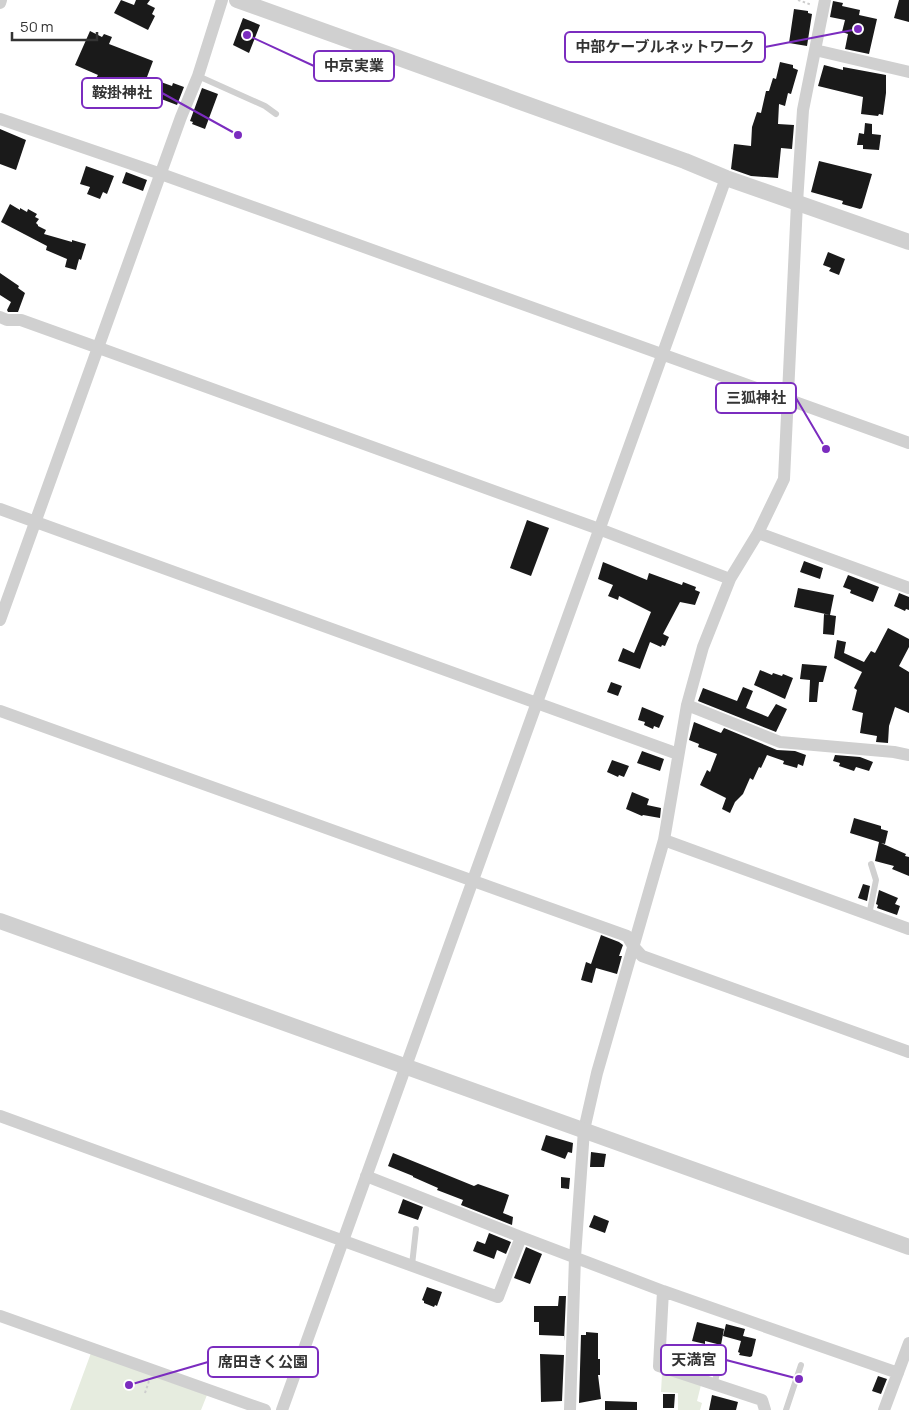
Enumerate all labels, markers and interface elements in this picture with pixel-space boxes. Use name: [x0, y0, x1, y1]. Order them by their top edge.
scale bar: [12, 10, 98, 42]
text: 50 m: [20, 16, 54, 37]
callout: 中部ケーブルネットワーク: [565, 32, 765, 62]
text: 中部ケーブルネットワーク: [575, 36, 755, 57]
callout: 中京実業: [314, 51, 394, 81]
text: 中京実業: [324, 55, 384, 76]
callout: 鞍掛神社: [82, 78, 162, 108]
text: 鞍掛神社: [92, 82, 152, 103]
callout: 三狐神社: [716, 383, 796, 413]
text: 三狐神社: [726, 387, 786, 408]
callout: 天満宮: [661, 1345, 726, 1375]
callout: 席田きく公園: [208, 1347, 318, 1377]
text: 天満宮: [671, 1349, 717, 1370]
text: 席田きく公園: [218, 1351, 308, 1372]

